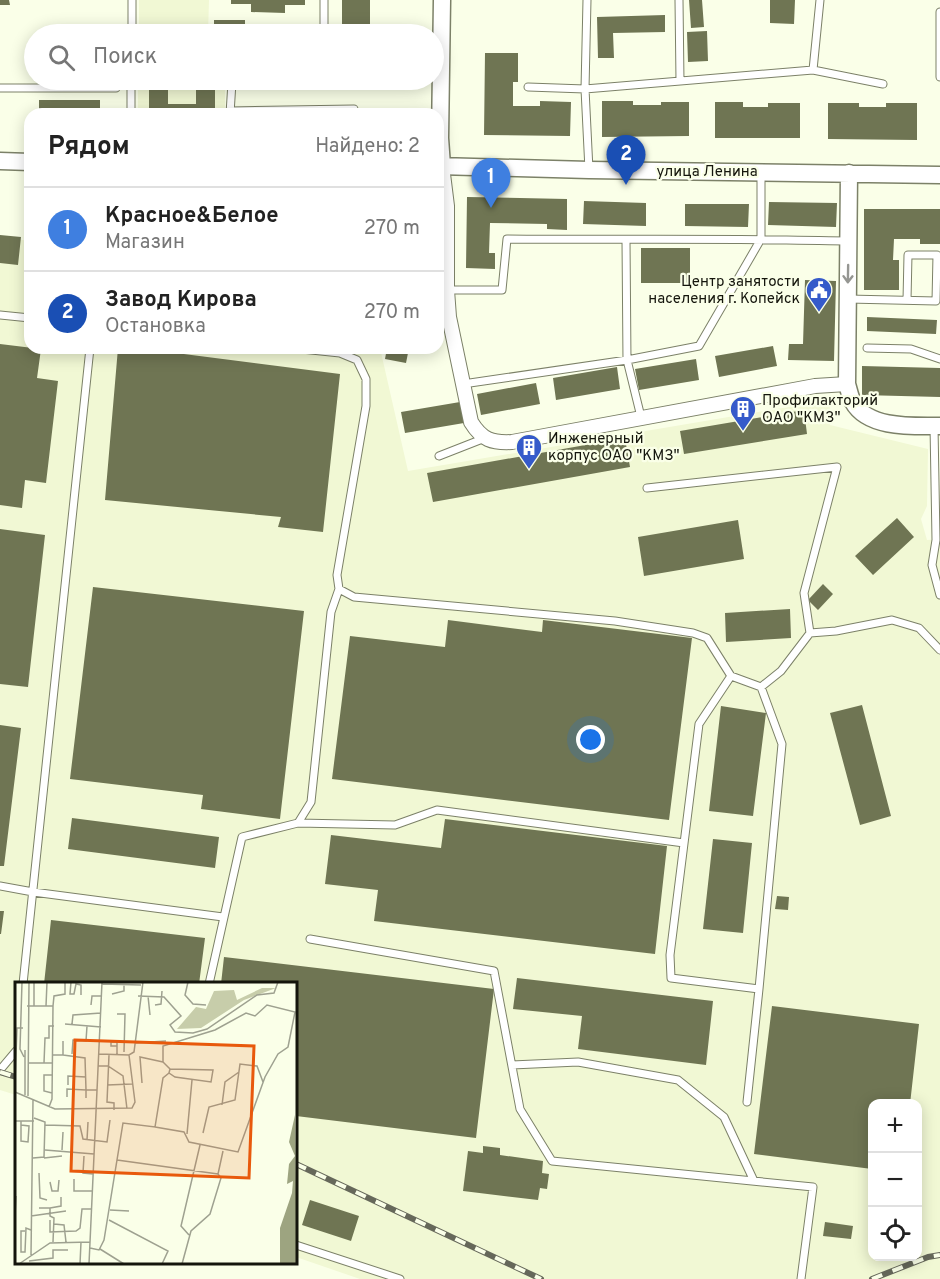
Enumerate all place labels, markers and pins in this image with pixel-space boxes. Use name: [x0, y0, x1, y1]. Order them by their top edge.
pin: 2: [606, 136, 646, 185]
pin: 1: [472, 158, 510, 208]
place label: Центр занятости населения г. Копейск: [648, 273, 800, 309]
public building icon: Центр занятости населения г. Копейск: [804, 275, 834, 313]
place label: Профилакторий ОАО "КМЗ": [762, 392, 878, 428]
building icon: Профилакторий ОАО "КМЗ": [728, 394, 758, 432]
place label: Инженерный корпус ОАО "КМЗ": [548, 430, 680, 466]
building icon: Инженерный корпус ОАО "КМЗ": [514, 432, 544, 470]

